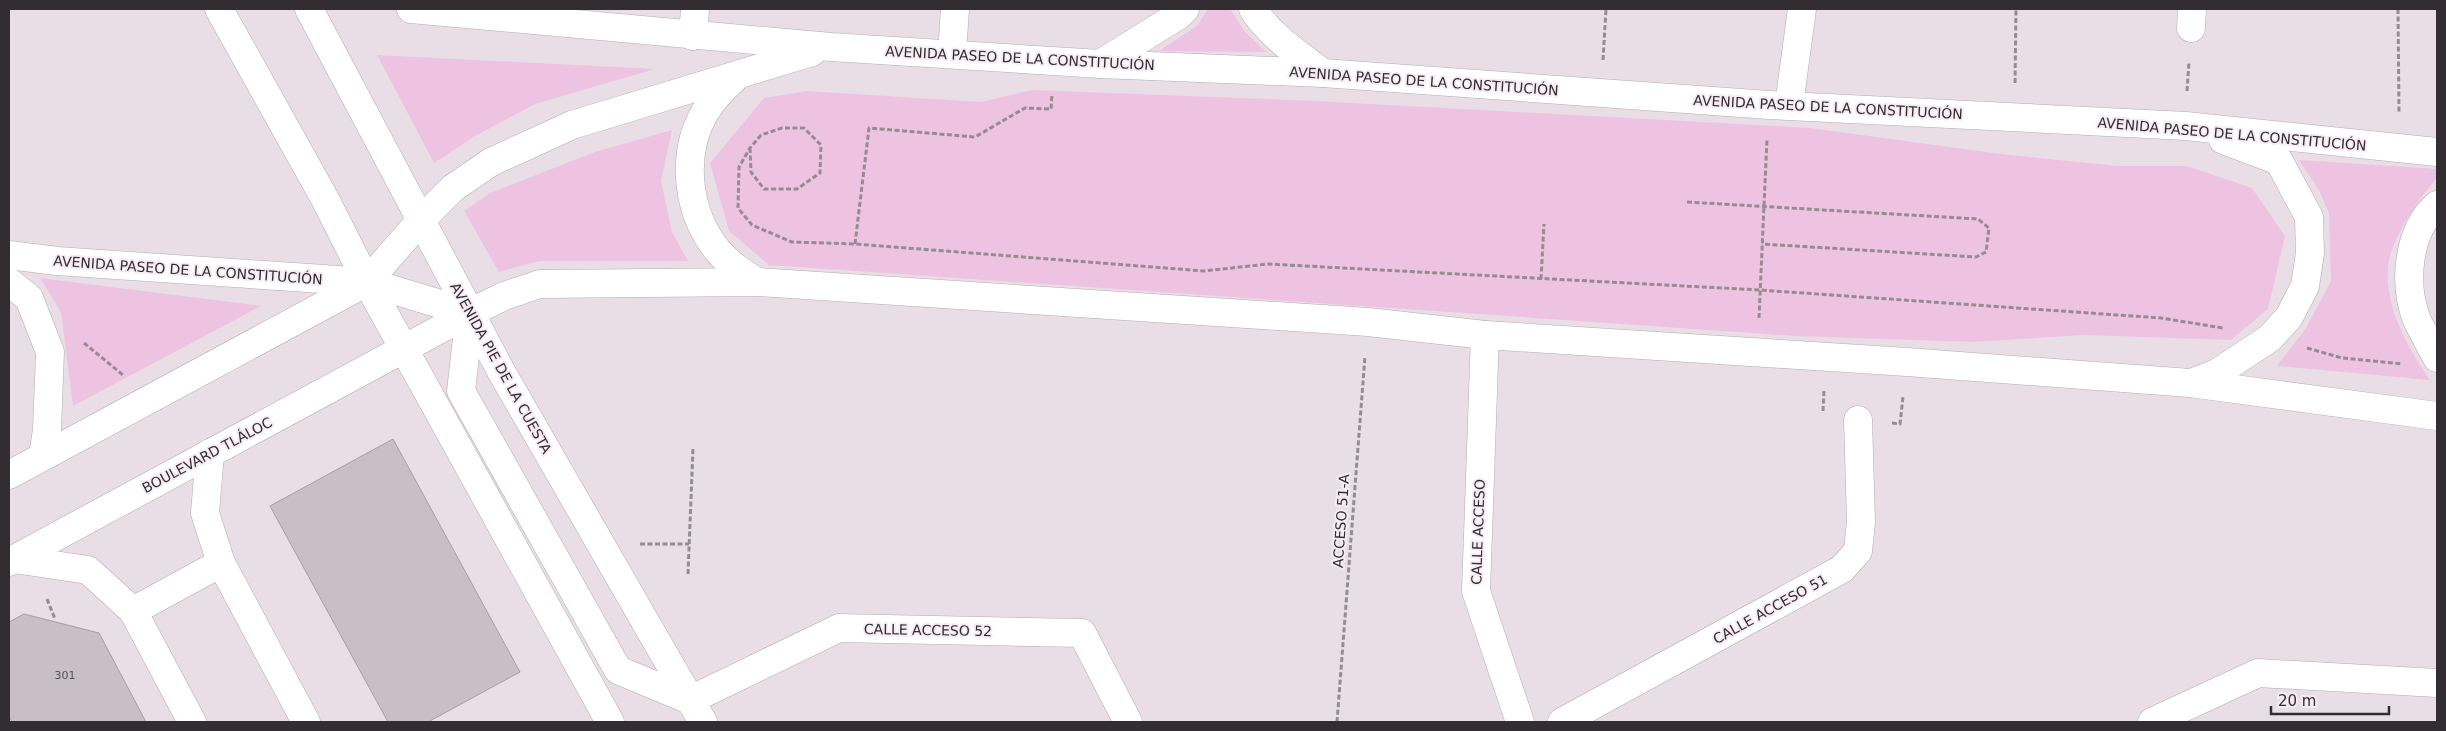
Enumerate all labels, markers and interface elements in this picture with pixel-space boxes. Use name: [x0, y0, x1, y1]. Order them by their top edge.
street label: AVENIDA PASEO DE LA CONSTITUCIÓN: [885, 42, 1155, 73]
street label: AVENIDA PASEO DE LA CONSTITUCIÓN: [1289, 63, 1559, 98]
street label: AVENIDA PASEO DE LA CONSTITUCIÓN: [1693, 91, 1963, 122]
street label: AVENIDA PASEO DE LA CONSTITUCIÓN: [2097, 113, 2367, 154]
street label: AVENIDA PASEO DE LA CONSTITUCIÓN: [53, 252, 323, 287]
street label: AVENIDA PIE DE LA CUESTA: [447, 280, 555, 457]
street label: BOULEVARD TLÁLOC: [139, 414, 275, 496]
street label: ACCESO 51-A: [1330, 473, 1352, 569]
street label: CALLE ACCESO: [1468, 479, 1488, 585]
street label: CALLE ACCESO 51: [1710, 571, 1830, 647]
street label: CALLE ACCESO 52: [864, 621, 992, 639]
house number: 301: [55, 669, 76, 682]
scale bar: [2271, 684, 2388, 716]
text: 20 m: [2278, 692, 2316, 710]

